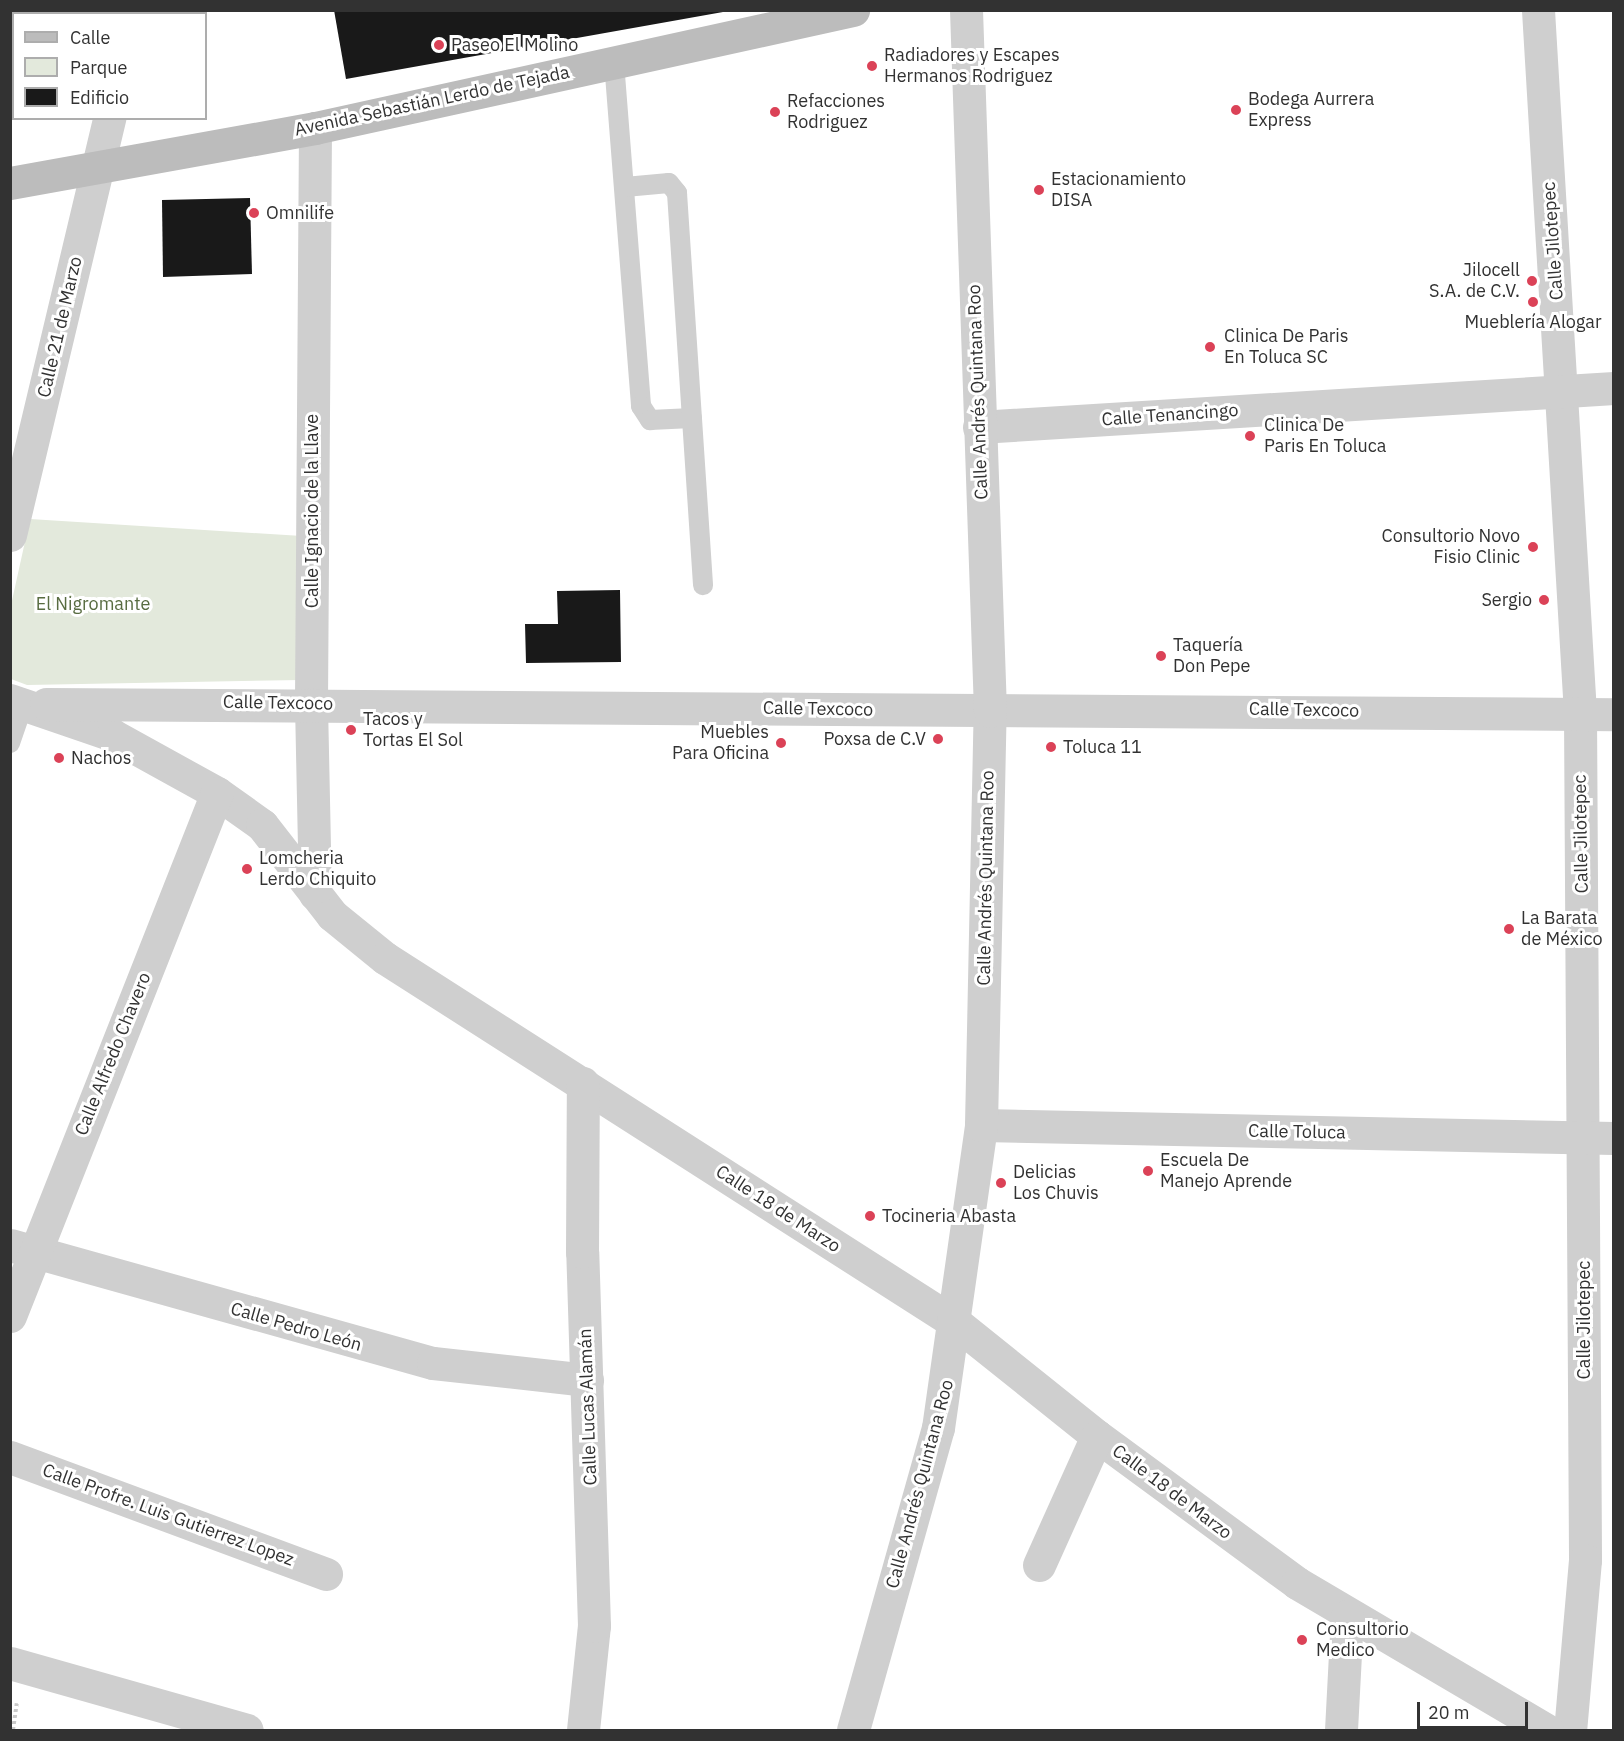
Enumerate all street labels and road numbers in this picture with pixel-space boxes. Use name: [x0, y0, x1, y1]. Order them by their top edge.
street label: Avenida Sebastián Lerdo de Tejada: [293, 61, 571, 141]
street label: Calle Jilotepec: [1538, 181, 1568, 301]
street label: Calle 21 de Marzo: [33, 254, 87, 400]
street label: Calle Andrés Quintana Roo: [963, 284, 993, 500]
street label: Calle Tenancingo: [1101, 399, 1239, 431]
street label: Calle Ignacio de la Llave: [301, 414, 323, 608]
street label: Calle Texcoco: [223, 691, 333, 715]
street label: Calle Texcoco: [763, 697, 873, 721]
street label: Calle Texcoco: [1249, 698, 1359, 722]
street label: Calle Andrés Quintana Roo: [973, 770, 999, 986]
street label: Calle Jilotepec: [1569, 774, 1593, 894]
street label: Calle Alfredo Chavero: [70, 969, 156, 1139]
street label: Calle Toluca: [1248, 1120, 1346, 1144]
street label: Calle 18 de Marzo: [712, 1161, 844, 1257]
street label: Calle Jilotepec: [1573, 1261, 1595, 1379]
street label: Calle Pedro León: [228, 1298, 364, 1356]
street label: Calle Lucas Alamán: [574, 1328, 602, 1486]
street label: Calle Andrés Quintana Roo: [882, 1377, 958, 1591]
street label: Calle 18 de Marzo: [1108, 1440, 1236, 1544]
street label: Calle Profre. Luis Gutierrez Lopez: [39, 1459, 297, 1571]

